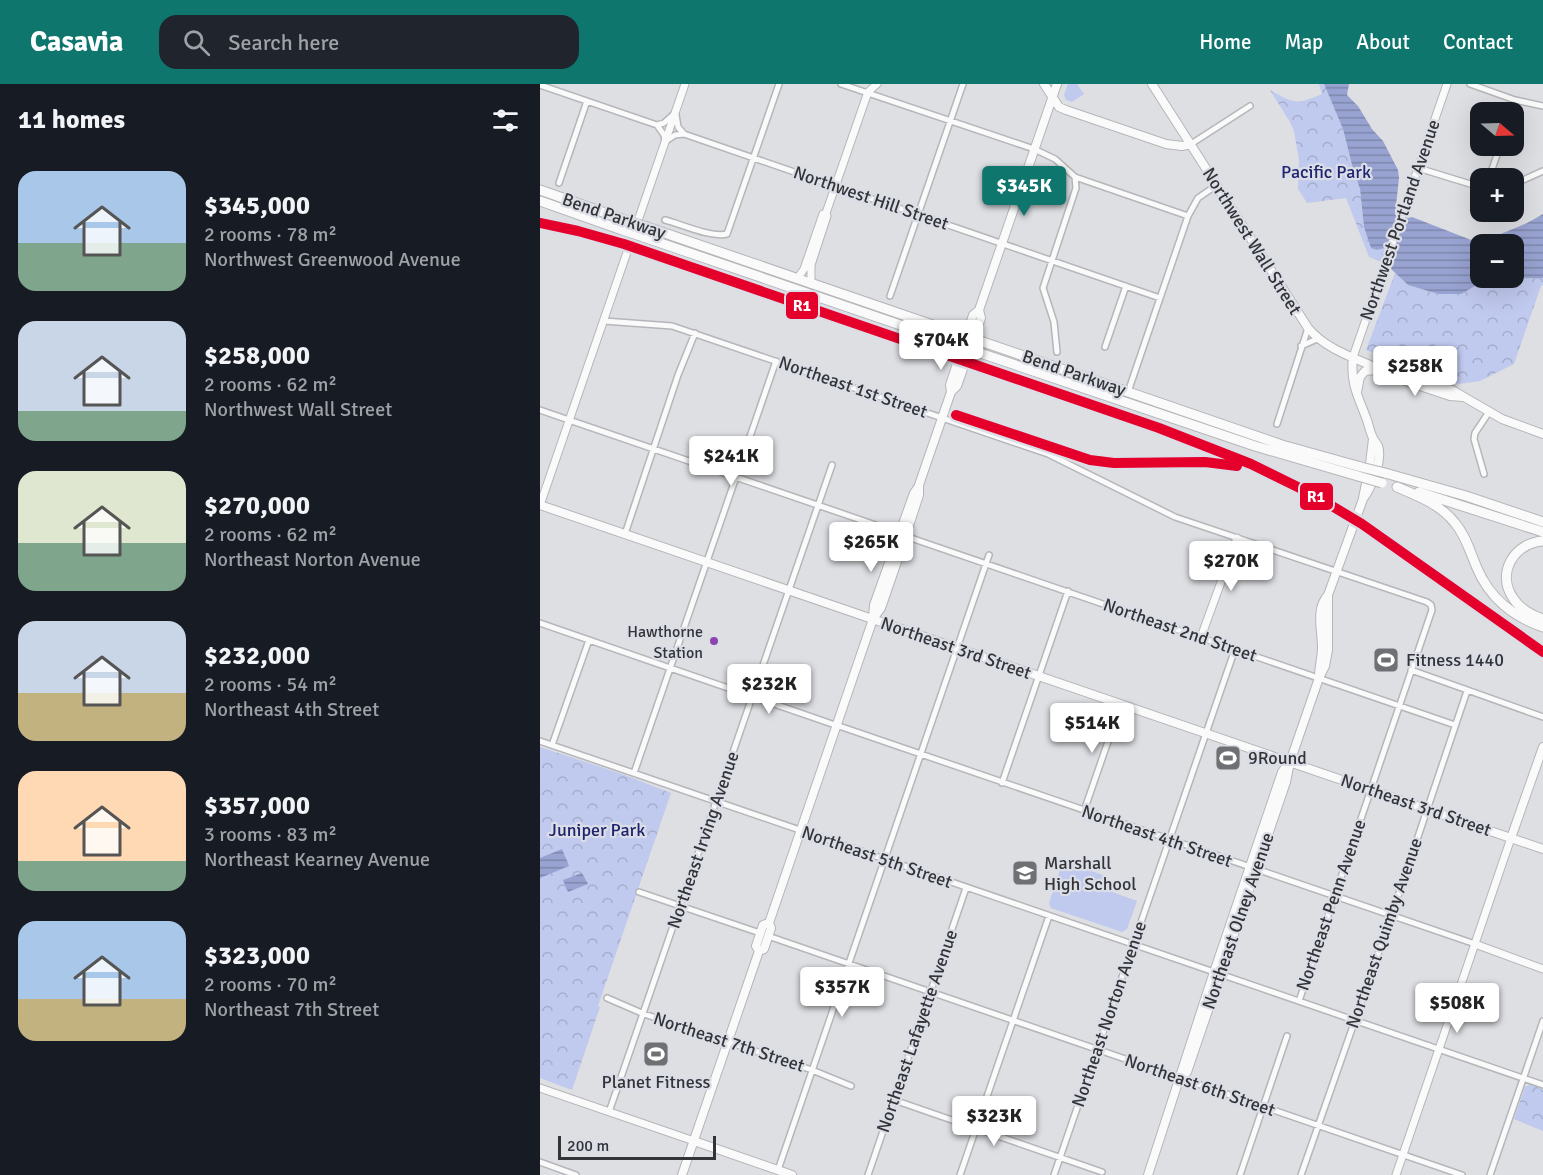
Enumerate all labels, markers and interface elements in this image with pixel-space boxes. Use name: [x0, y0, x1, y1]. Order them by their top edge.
search box: [159, 15, 579, 69]
text: Casavia: [30, 25, 123, 59]
icon: search: [180, 26, 213, 59]
text: Search here: [228, 29, 339, 56]
text: Home: [1199, 29, 1252, 55]
text: Map: [1285, 29, 1323, 55]
text: About: [1356, 29, 1410, 55]
text: Contact: [1443, 29, 1513, 55]
north arrow: [1470, 102, 1524, 156]
map controls: [1470, 102, 1524, 288]
text: 11 homes: [18, 104, 125, 136]
icon: filters: [489, 104, 522, 137]
street label: Northwest Portland Avenue: [1355, 117, 1445, 323]
street label: Northwest Hill Street: [791, 161, 951, 235]
park label: Pacific Park: [1281, 161, 1371, 183]
street label: Northwest Wall Street: [1198, 163, 1306, 319]
pin: $345K: [982, 166, 1066, 217]
button: +: [1470, 168, 1524, 222]
text: $345K: [996, 173, 1052, 198]
street label: Bend Parkway: [559, 188, 669, 244]
text: $345,000: [204, 190, 310, 222]
icon: home: [66, 195, 138, 267]
text: 2 rooms · 78 m²: [204, 222, 337, 247]
button: −: [1470, 234, 1524, 288]
text: Northwest Greenwood Avenue: [204, 247, 461, 272]
line badge: R1: [785, 291, 819, 320]
text: R1: [793, 296, 812, 316]
pin: $704K: [899, 320, 983, 371]
text: $704K: [913, 327, 969, 352]
text: $258,000: [204, 340, 310, 372]
icon: home: [66, 345, 138, 417]
street label: Bend Parkway: [1019, 345, 1129, 401]
pin: $258K: [1373, 346, 1457, 397]
street label: Northeast 1st Street: [776, 351, 930, 423]
text: $258K: [1387, 353, 1443, 378]
text: 2 rooms · 62 m²: [204, 372, 337, 397]
text: Northwest Wall Street: [204, 397, 392, 422]
pin: $241K: [689, 436, 773, 487]
text: $241K: [703, 443, 759, 468]
line badge: R1: [1299, 482, 1334, 511]
text: R1: [1307, 487, 1326, 507]
text: $270,000: [204, 490, 310, 522]
icon: home: [66, 495, 138, 567]
text: 2 rooms · 62 m²: [204, 522, 337, 547]
pin: $265K: [829, 522, 913, 573]
text: $265K: [843, 529, 899, 554]
pin: $270K: [1189, 541, 1273, 592]
text: Northeast Norton Avenue: [204, 547, 421, 572]
text: $270K: [1203, 548, 1259, 573]
street label: Northeast 2nd Street: [1100, 593, 1260, 667]
street label: Northeast 3rd Street: [878, 612, 1034, 684]
place label: Hawthorne Station: [627, 622, 703, 663]
marker: Hawthorne Station: [708, 635, 720, 647]
text: $232,000: [204, 640, 310, 672]
icon: home: [66, 645, 138, 717]
sports icon: Fitness 1440: [1371, 645, 1401, 675]
place label: Fitness 1440: [1406, 649, 1504, 671]
pin: $232K: [727, 664, 811, 715]
text: $232K: [741, 671, 797, 696]
text: 2 rooms · 54 m²: [204, 672, 337, 697]
text: Northeast 4th Street: [204, 697, 379, 722]
pin: $514K: [1050, 703, 1134, 754]
text: $514K: [1064, 710, 1120, 735]
sports icon: 9Round: [1213, 743, 1243, 773]
place label: 9Round: [1248, 747, 1307, 769]
street label: Northeast Irving Avenue: [662, 749, 744, 931]
street label: Northeast 3rd Street: [1338, 769, 1494, 841]
text: $357,000: [204, 790, 310, 822]
icon: home: [66, 795, 138, 867]
street label: Northeast 4th Street: [1079, 800, 1235, 872]
street label: Northeast Penn Avenue: [1291, 817, 1371, 993]
park label: Juniper Park: [549, 819, 645, 841]
street label: Northeast 5th Street: [799, 821, 955, 893]
text: 3 rooms · 83 m²: [204, 822, 337, 847]
street label: Northeast Olney Avenue: [1197, 830, 1279, 1012]
street label: Northeast Quimby Avenue: [1341, 835, 1427, 1031]
text: Northeast Kearney Avenue: [204, 847, 430, 872]
place label: Marshall High School: [1044, 852, 1137, 895]
school or university icon: Marshall High School: [1010, 858, 1040, 888]
street label: Northeast Norton Avenue: [1067, 918, 1151, 1110]
street label: Northeast Lafayette Avenue: [872, 927, 962, 1135]
text: $323,000: [204, 940, 310, 972]
icon: home: [66, 945, 138, 1017]
pin: $357K: [800, 967, 884, 1018]
text: 2 rooms · 70 m²: [204, 972, 337, 997]
text: $357K: [814, 974, 870, 999]
pin: $508K: [1415, 983, 1499, 1034]
text: $508K: [1429, 990, 1485, 1015]
text: Northeast 7th Street: [204, 997, 379, 1022]
street label: Northeast 7th Street: [651, 1007, 807, 1077]
sports icon: Planet Fitness: [641, 1039, 671, 1069]
street label: Northeast 6th Street: [1122, 1049, 1278, 1121]
place label: Planet Fitness: [602, 1071, 711, 1093]
pin: $323K: [952, 1096, 1036, 1147]
text: $323K: [966, 1103, 1022, 1128]
scale bar: [558, 1133, 716, 1160]
text: 200 m: [567, 1136, 609, 1156]

